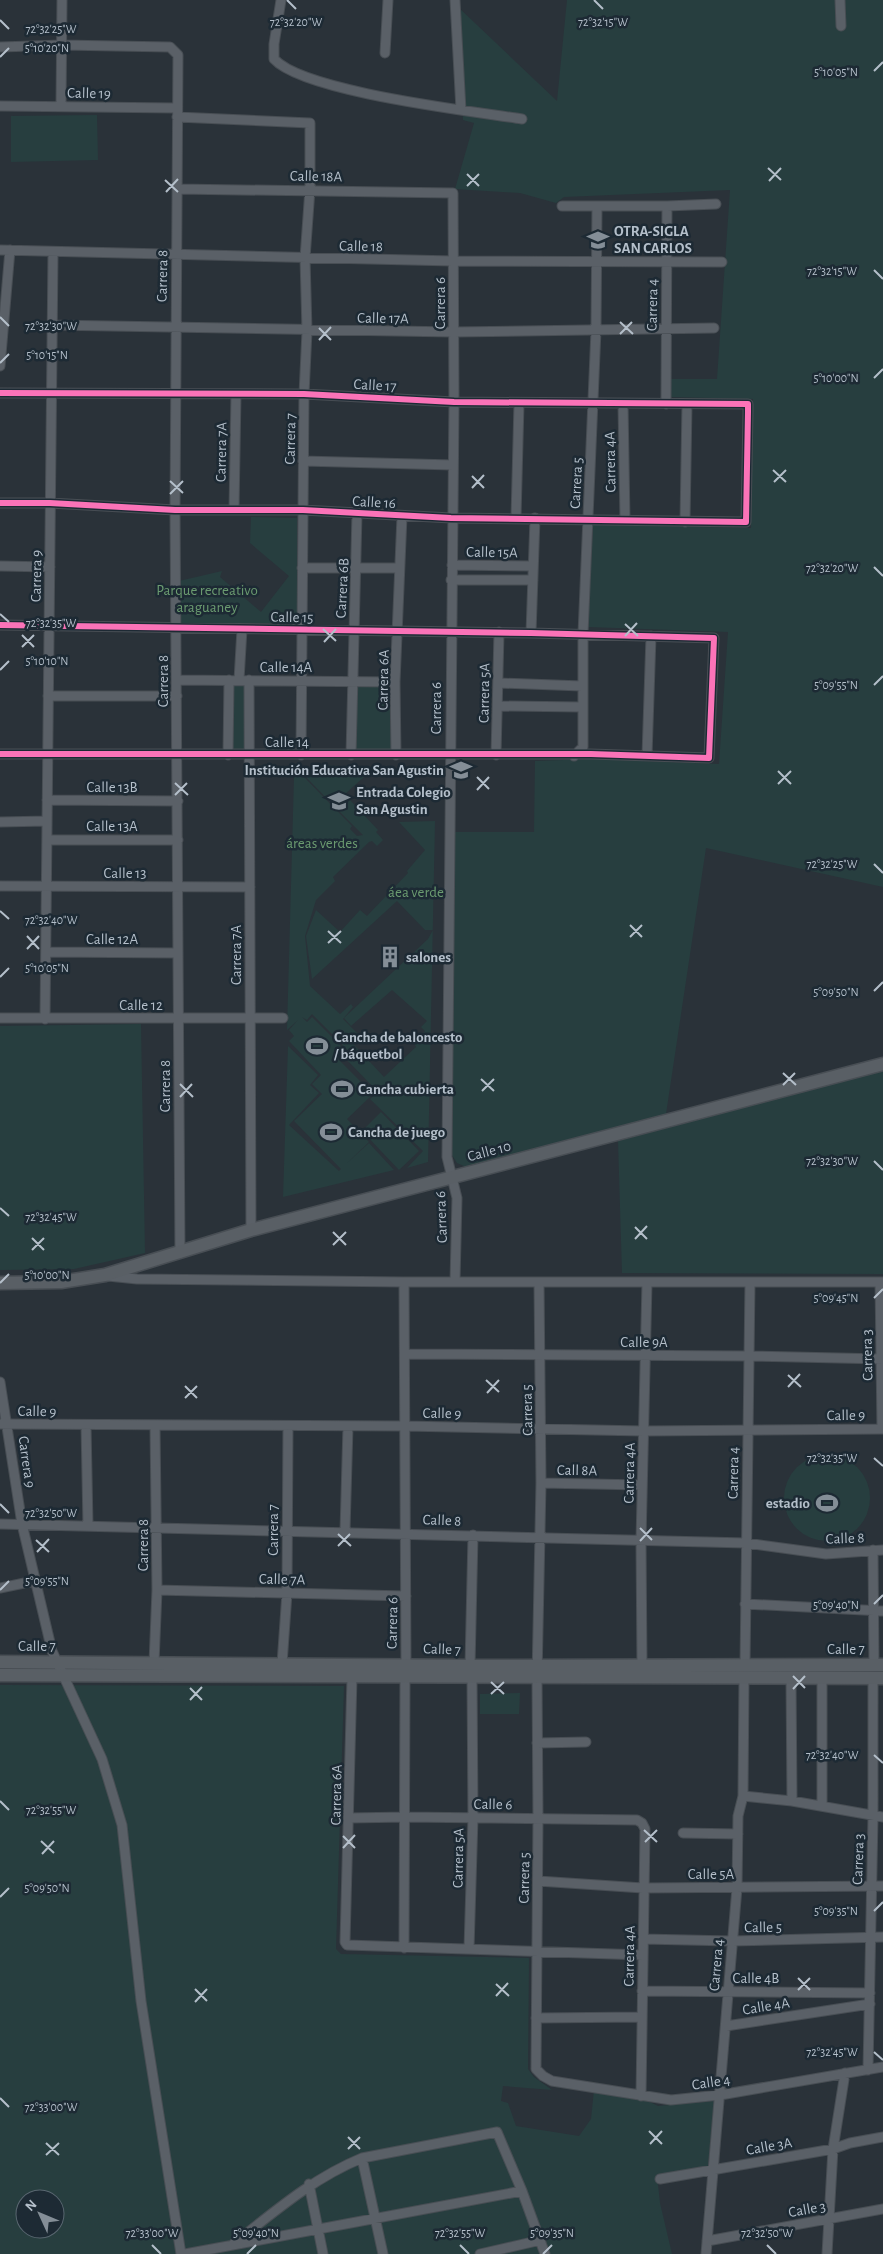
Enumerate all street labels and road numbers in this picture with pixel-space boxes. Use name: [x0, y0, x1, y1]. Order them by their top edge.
street label: Calle 19: [67, 86, 111, 101]
street label: Calle 18A: [290, 169, 343, 184]
street label: Calle 18: [339, 239, 383, 254]
street label: Carrera 8: [155, 250, 170, 302]
street label: Carrera 6: [433, 277, 448, 329]
street label: Carrera 4: [645, 279, 660, 331]
street label: Calle 17A: [357, 311, 409, 326]
street label: Calle 17: [353, 377, 397, 394]
street label: Carrera 7: [283, 413, 298, 465]
street label: Carrera 7A: [213, 421, 230, 482]
street label: Carrera 4A: [602, 431, 619, 493]
street label: Carrera 5: [568, 457, 585, 509]
street label: Calle 16: [352, 494, 396, 511]
street label: Calle 15A: [466, 545, 518, 560]
street label: Carrera 9: [29, 550, 44, 602]
street label: Carrera 6B: [333, 557, 352, 619]
street label: Calle 15: [270, 610, 314, 625]
street label: Carrera 6A: [375, 649, 392, 711]
street label: Carrera 8: [156, 655, 171, 707]
street label: Calle 14A: [260, 660, 313, 675]
street label: Carrera 5A: [476, 662, 493, 723]
street label: Carrera 6: [429, 682, 444, 734]
street label: Calle 14: [265, 735, 309, 750]
street label: Calle 13B: [87, 780, 137, 795]
street label: Calle 13A: [86, 819, 138, 834]
street label: Calle 13: [104, 866, 146, 881]
street label: Carrera 7A: [229, 925, 244, 985]
street label: Calle 12A: [86, 932, 138, 947]
street label: Calle 12: [119, 998, 163, 1013]
street label: Carrera 8: [158, 1060, 173, 1112]
street label: Calle 10: [466, 1138, 513, 1165]
street label: Carrera 6: [433, 1191, 450, 1243]
street label: Carrera 3: [860, 1329, 875, 1381]
street label: Calle 9A: [620, 1335, 668, 1350]
street label: Carrera 5: [520, 1384, 535, 1436]
street label: Calle 9: [18, 1404, 56, 1419]
street label: Calle 9: [423, 1406, 461, 1421]
street label: Calle 9: [827, 1408, 865, 1423]
street label: Carrera 9: [15, 1435, 38, 1489]
street label: Carrera 4A: [621, 1442, 638, 1504]
street label: Carrera 4: [726, 1447, 741, 1499]
street label: Call 8A: [557, 1463, 598, 1478]
street label: Carrera 7: [266, 1504, 281, 1556]
street label: Calle 8: [422, 1512, 462, 1529]
street label: Carrera 8: [136, 1519, 151, 1571]
street label: Calle 8: [825, 1530, 865, 1547]
street label: Calle 7A: [259, 1572, 306, 1587]
street label: Carrera 6: [385, 1597, 400, 1649]
street label: Calle 7: [18, 1639, 56, 1654]
street label: Calle 7: [423, 1641, 461, 1658]
street label: Calle 7: [827, 1642, 865, 1657]
street label: Carrera 6A: [328, 1764, 345, 1826]
street label: Calle 6: [474, 1797, 512, 1812]
street label: Carrera 5A: [450, 1827, 467, 1888]
street label: Carrera 3: [850, 1833, 867, 1885]
street label: Carrera 5: [517, 1852, 532, 1904]
street label: Calle 5A: [688, 1867, 735, 1882]
street label: Calle 5: [744, 1920, 782, 1935]
street label: Carrera 4A: [621, 1925, 638, 1987]
street label: Carrera 4: [707, 1938, 726, 1992]
street label: Calle 4B: [733, 1971, 779, 1986]
street label: Calle 4A: [741, 1995, 791, 2018]
street label: Calle 4: [691, 2072, 731, 2093]
street label: Calle 3A: [745, 2135, 794, 2158]
street label: Calle 3: [787, 2199, 827, 2220]

